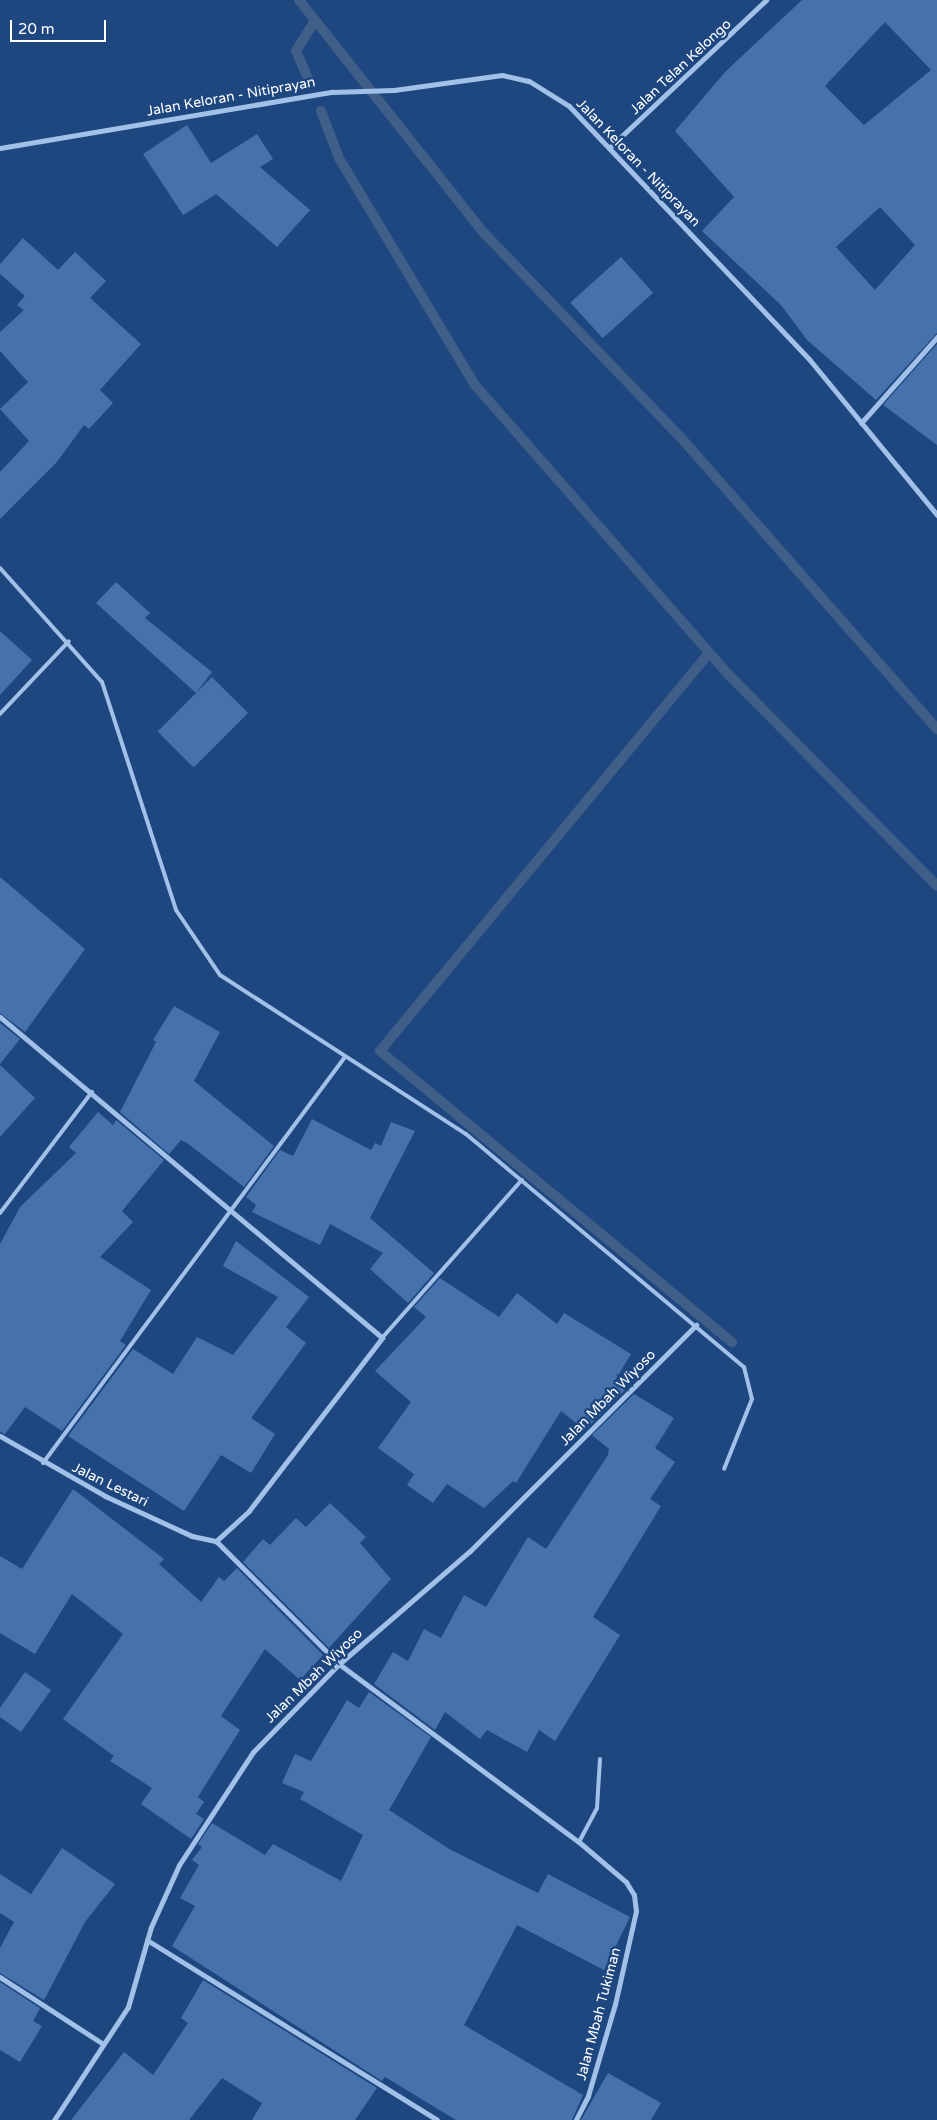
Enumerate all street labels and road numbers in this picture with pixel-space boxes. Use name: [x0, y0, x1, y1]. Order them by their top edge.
street label: Jalan Telan Kelongo: [627, 16, 735, 118]
street label: Jalan Keloran - Nitiprayan: [145, 74, 317, 120]
street label: Jalan Keloran - Nitiprayan: [573, 96, 703, 230]
street label: Jalan Mbah Wiyoso: [557, 1347, 659, 1449]
street label: Jalan Lestari: [69, 1459, 151, 1511]
street label: Jalan Mbah Wiyoso: [262, 1625, 366, 1727]
street label: Jalan Mbah Tukiman: [573, 1946, 625, 2082]

